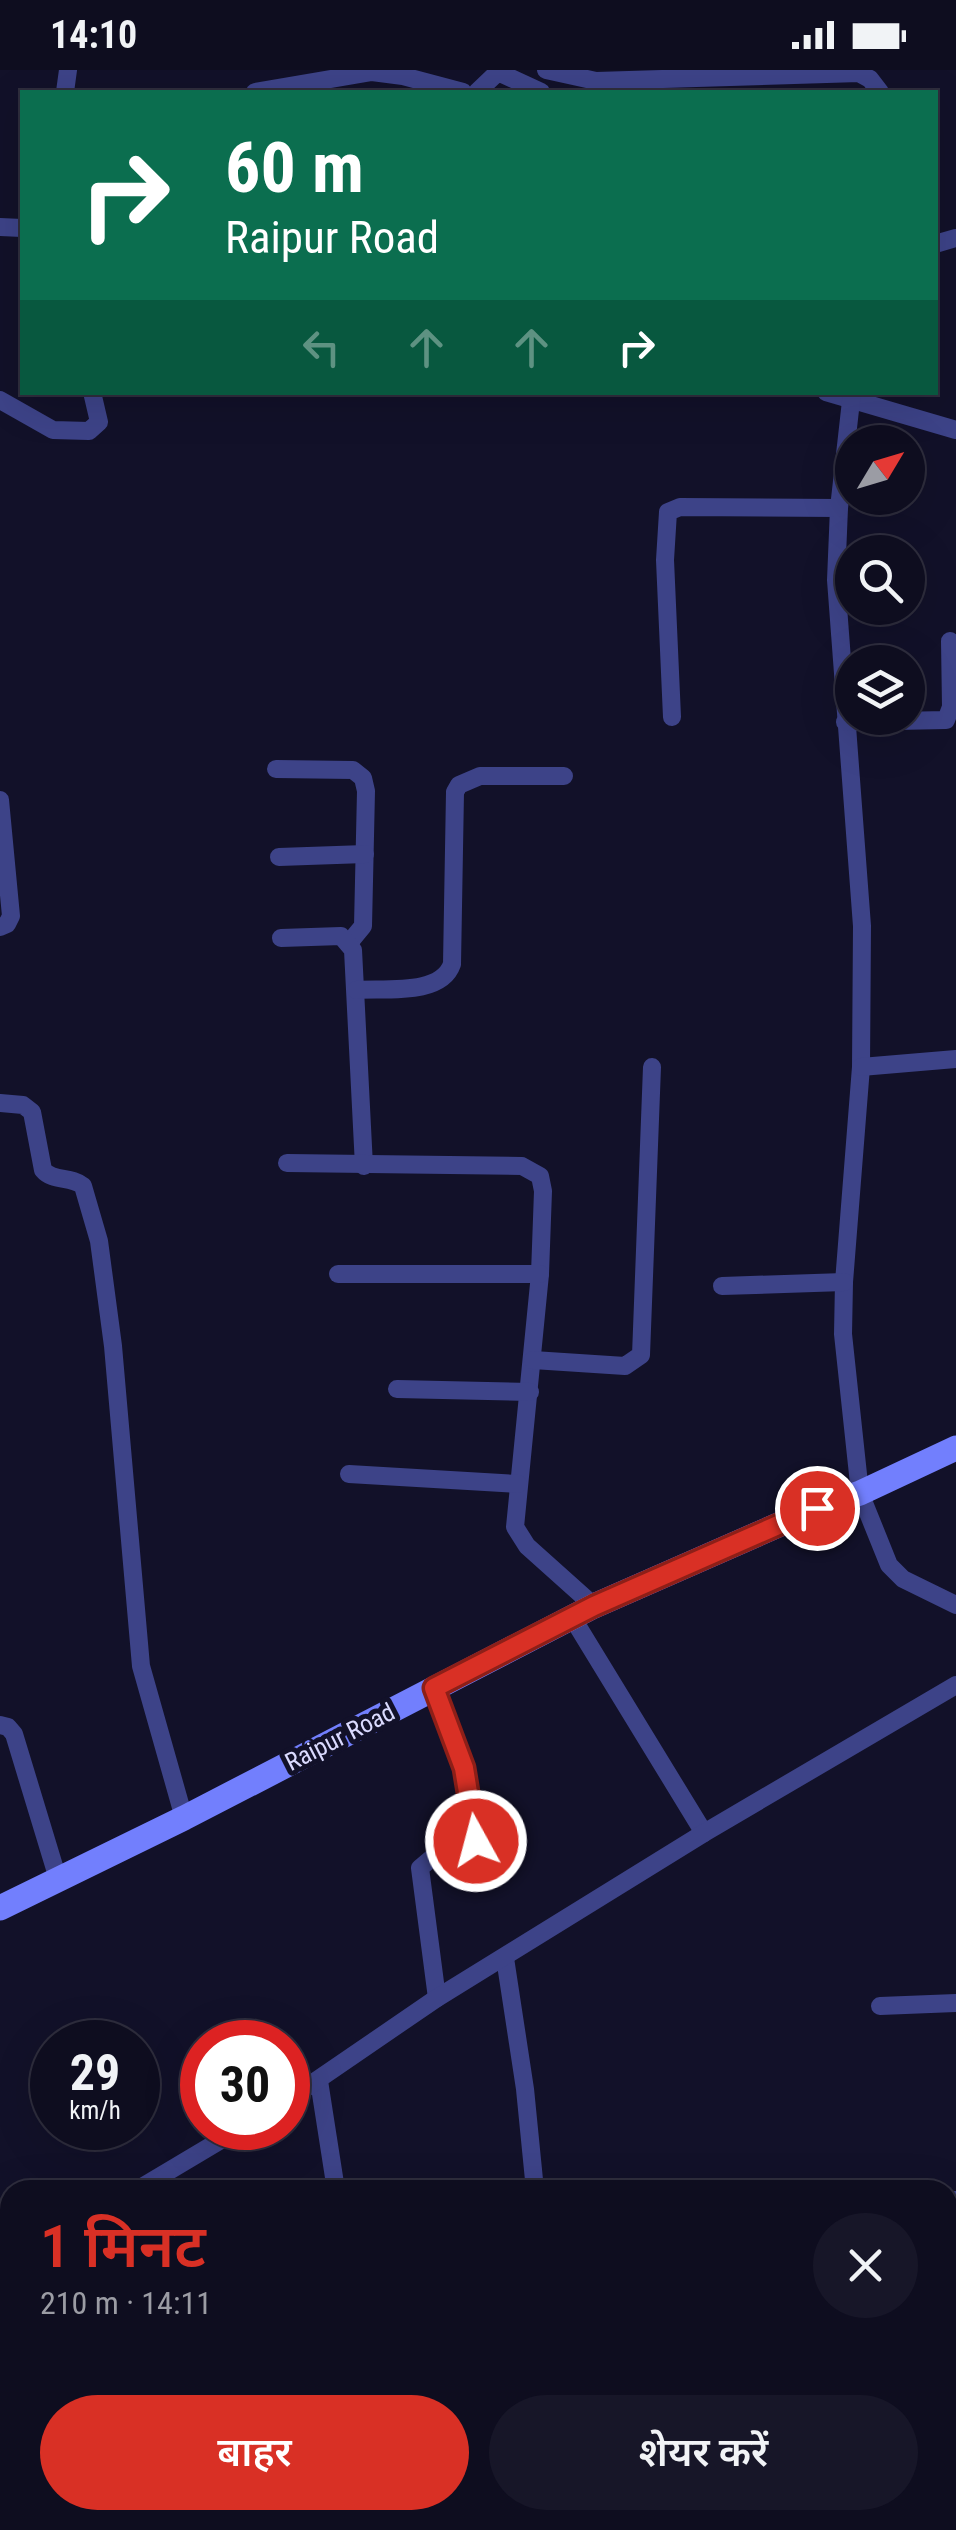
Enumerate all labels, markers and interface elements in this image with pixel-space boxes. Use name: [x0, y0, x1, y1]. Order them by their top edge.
text: 14:10: [50, 13, 137, 57]
text: 60 m: [225, 127, 364, 209]
icon: right: [60, 130, 190, 260]
text: Raipur Road: [225, 211, 439, 264]
icon: left: [294, 320, 349, 375]
icon: ahead: [399, 320, 454, 375]
icon: ahead: [504, 320, 559, 375]
icon: right: [609, 320, 664, 375]
north arrow: [835, 425, 925, 515]
map controls: [835, 425, 925, 735]
button: search: [835, 535, 925, 625]
button: layers: [835, 645, 925, 735]
pin: [775, 1466, 860, 1551]
icon: arrive: [790, 1481, 845, 1536]
street label: Raipur Road: [280, 1697, 400, 1777]
position arrow: [424, 1789, 528, 1893]
speed limit sign: 30: [180, 2020, 310, 2150]
text: 29: [70, 2044, 120, 2102]
text: km/h: [69, 2096, 121, 2125]
text: 1 मिनट: [40, 2211, 206, 2282]
button: close: [813, 2213, 918, 2318]
text: 210 m · 14:11: [40, 2284, 212, 2322]
button: बाहर: [40, 2395, 469, 2510]
button: शेयर करें: [489, 2395, 918, 2510]

